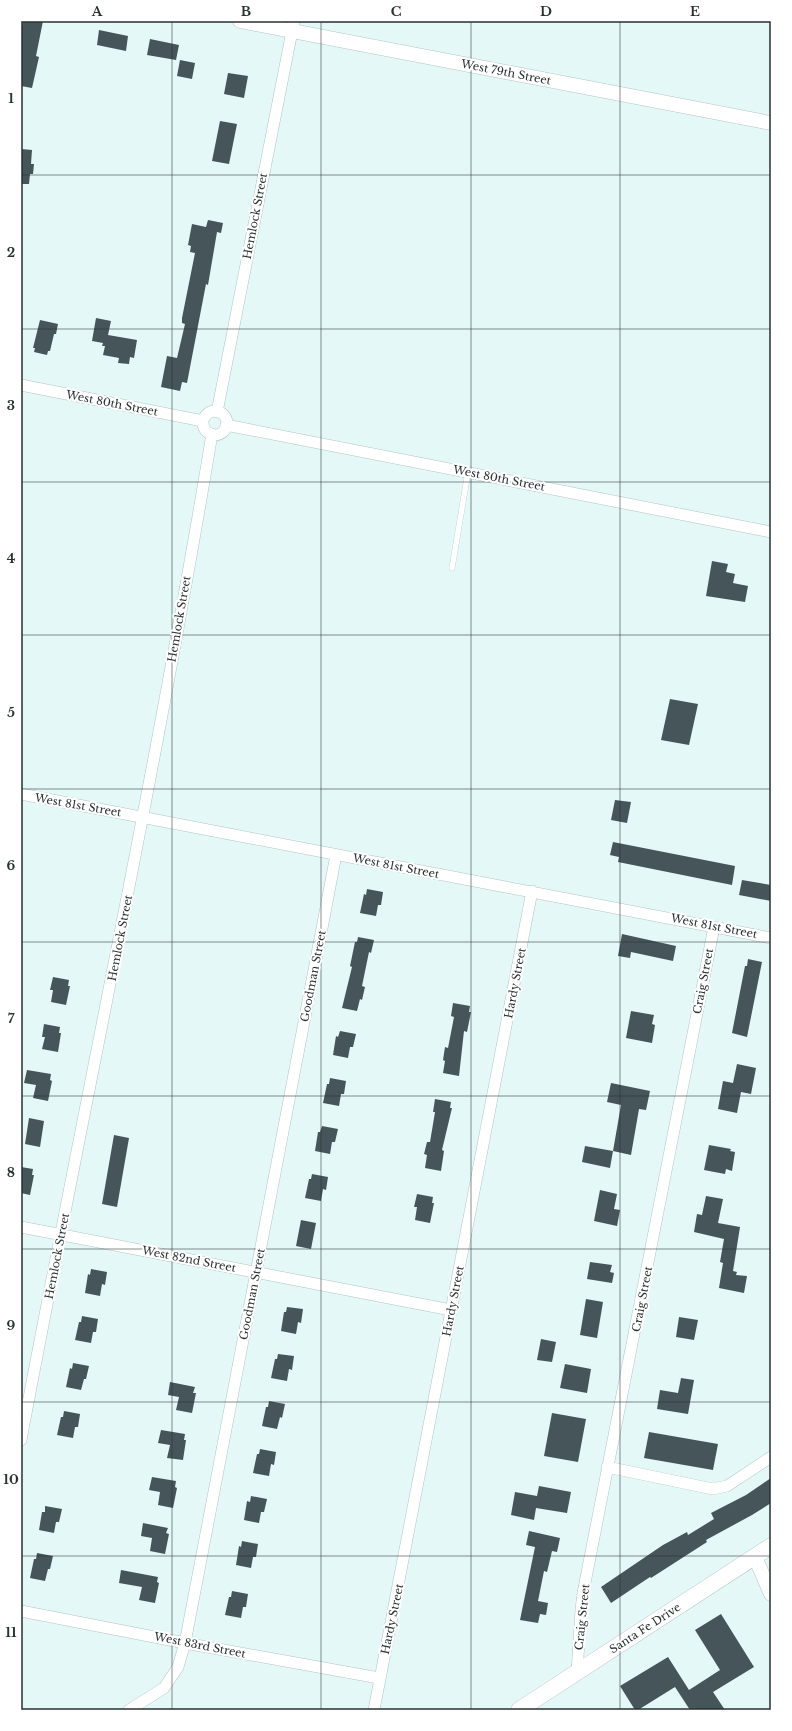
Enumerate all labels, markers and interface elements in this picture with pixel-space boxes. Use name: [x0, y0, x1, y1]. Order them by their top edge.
text: A: [91, 3, 103, 20]
text: B: [241, 3, 251, 20]
text: C: [391, 3, 402, 20]
text: D: [540, 3, 552, 20]
text: E: [690, 3, 700, 20]
street label: West 79th Street: [459, 56, 553, 88]
text: 1: [8, 90, 14, 107]
street label: Hemlock Street: [240, 171, 270, 260]
text: 2: [7, 244, 15, 261]
street label: West 80th Street: [64, 387, 160, 419]
text: 3: [7, 397, 15, 414]
street label: West 80th Street: [451, 462, 547, 494]
text: 4: [7, 550, 16, 567]
street label: Hemlock Street: [165, 574, 194, 663]
text: 5: [7, 704, 15, 721]
street label: West 81st Street: [33, 790, 123, 820]
street label: West 81st Street: [351, 851, 441, 881]
text: 6: [7, 857, 16, 874]
street label: Hemlock Street: [105, 893, 135, 982]
street label: West 81st Street: [669, 911, 759, 941]
street label: Goodman Street: [297, 928, 329, 1023]
street label: Hardy Street: [501, 946, 529, 1020]
street label: Craig Street: [690, 946, 716, 1015]
text: 7: [8, 1010, 15, 1027]
text: 8: [7, 1164, 15, 1181]
street label: Hemlock Street: [42, 1211, 72, 1300]
street label: West 82nd Street: [140, 1243, 238, 1275]
street label: Goodman Street: [236, 1246, 268, 1341]
street label: Hardy Street: [439, 1264, 467, 1338]
street label: Craig Street: [629, 1264, 655, 1333]
text: 9: [7, 1317, 16, 1334]
text: 10: [3, 1471, 19, 1488]
street label: Hardy Street: [378, 1582, 406, 1656]
street label: Craig Street: [572, 1582, 593, 1651]
street label: Santa Fe Drive: [607, 1600, 683, 1656]
text: 11: [5, 1624, 17, 1641]
street label: West 83rd Street: [152, 1629, 248, 1661]

